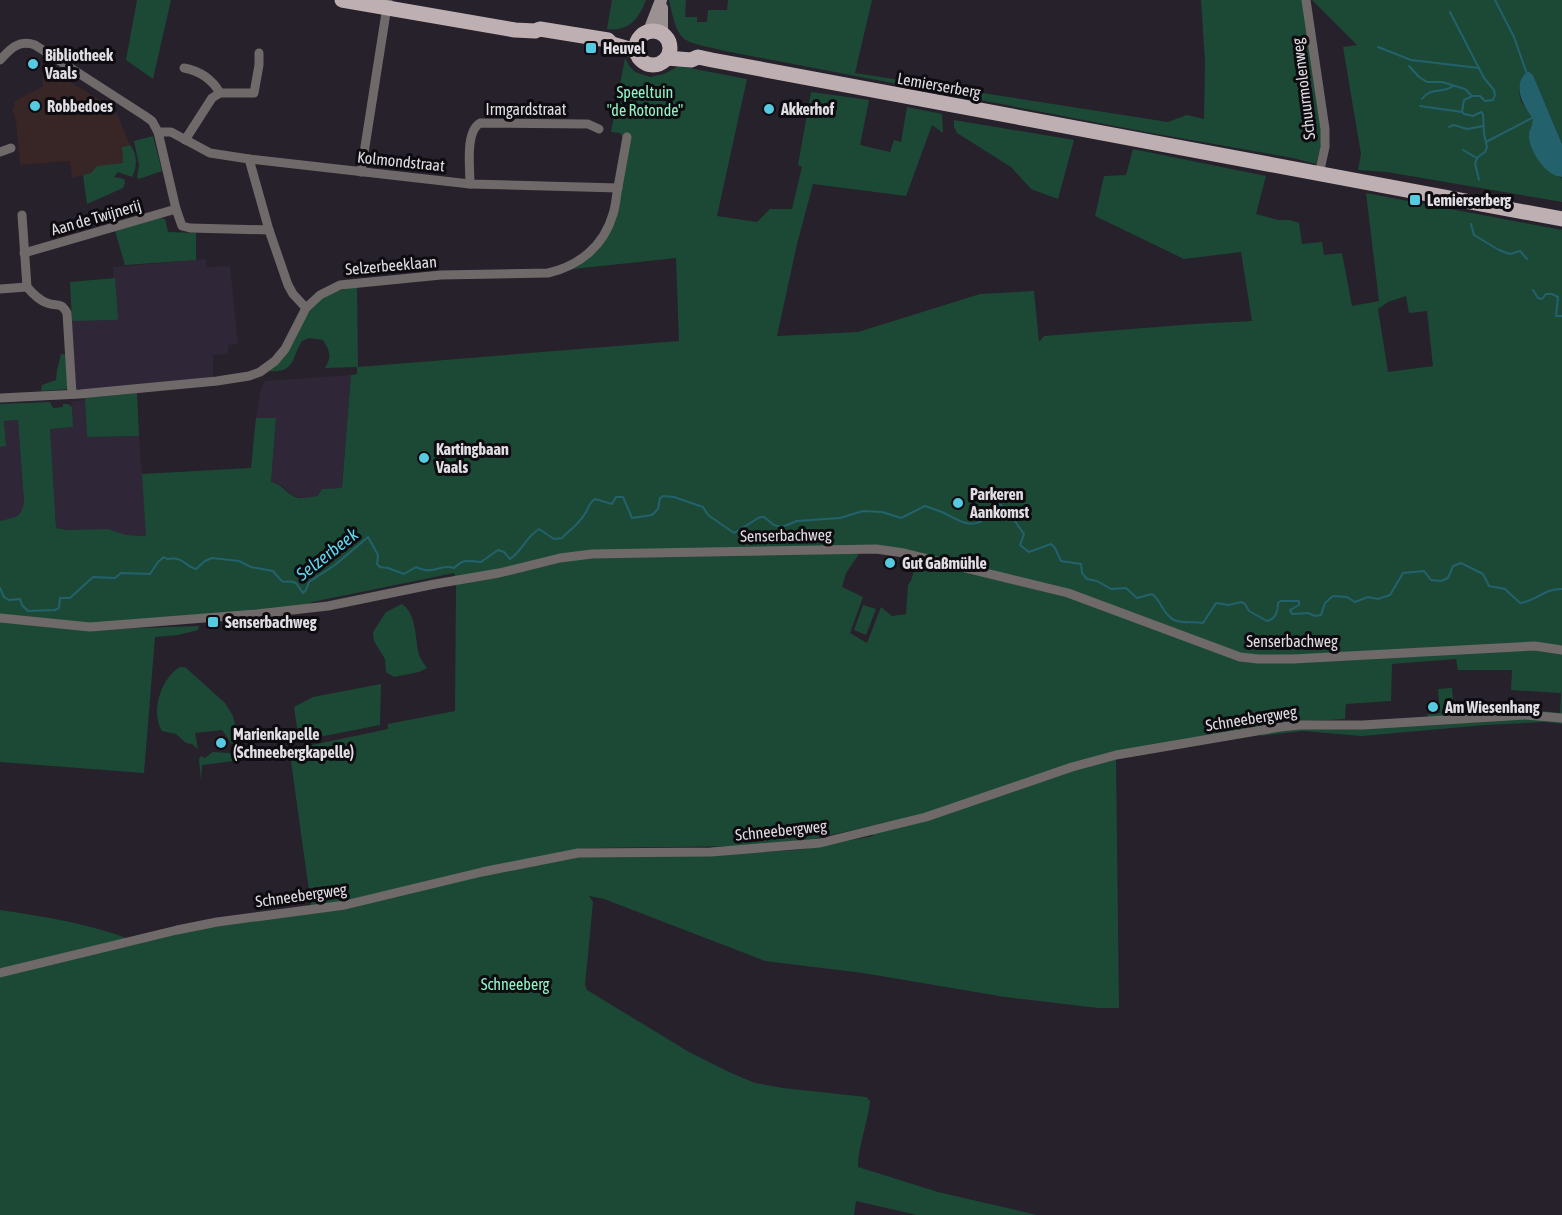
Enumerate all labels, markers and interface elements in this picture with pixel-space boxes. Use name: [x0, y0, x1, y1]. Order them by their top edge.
street label: Schuurmolenweg: [1288, 37, 1319, 141]
place label: Heuvel: [603, 39, 646, 57]
marker: Heuvel: [584, 41, 598, 55]
place label: Bibliotheek Vaals: [44, 46, 114, 82]
marker: Bibliotheek Vaals: [26, 57, 40, 71]
street label: Lemierserberg: [896, 69, 982, 102]
park label: Speeltuin "de Rotonde": [607, 83, 683, 119]
place label: Robbedoes: [47, 97, 113, 115]
marker: Robbedoes: [28, 99, 42, 113]
street label: Irmgardstraat: [486, 100, 567, 119]
place label: Akkerhof: [780, 100, 835, 118]
marker: Akkerhof: [762, 102, 776, 116]
street label: Kolmondstraat: [356, 147, 446, 175]
place label: Lemierserberg: [1427, 191, 1511, 209]
marker: Lemierserberg: [1408, 193, 1422, 207]
street label: Aan de Twijnerij: [49, 196, 143, 239]
street label: Selzerbeeklaan: [345, 252, 437, 278]
place label: Kartingbaan Vaals: [435, 440, 509, 476]
marker: Kartingbaan Vaals: [417, 451, 431, 465]
place label: Parkeren Aankomst: [969, 485, 1029, 521]
marker: Parkeren Aankomst: [951, 496, 965, 510]
water label: Selzerbeek: [291, 523, 363, 585]
street label: Senserbachweg: [740, 525, 832, 546]
place label: Gut Gaßmühle: [902, 554, 987, 572]
marker: Gut Gaßmühle: [883, 556, 897, 570]
place label: Senserbachweg: [225, 613, 317, 631]
marker: Senserbachweg: [206, 615, 220, 629]
street label: Senserbachweg: [1246, 632, 1338, 651]
place label: Am Wiesenhang: [1444, 698, 1540, 716]
marker: Am Wiesenhang: [1426, 700, 1440, 714]
street label: Schneebergweg: [1204, 702, 1298, 735]
place label: Marienkapelle (Schneebergkapelle): [233, 725, 354, 761]
marker: Marienkapelle (Schneebergkapelle): [214, 736, 228, 750]
street label: Schneebergweg: [734, 816, 828, 845]
street label: Schneebergweg: [254, 880, 348, 911]
park label: Schneeberg: [481, 975, 549, 994]

